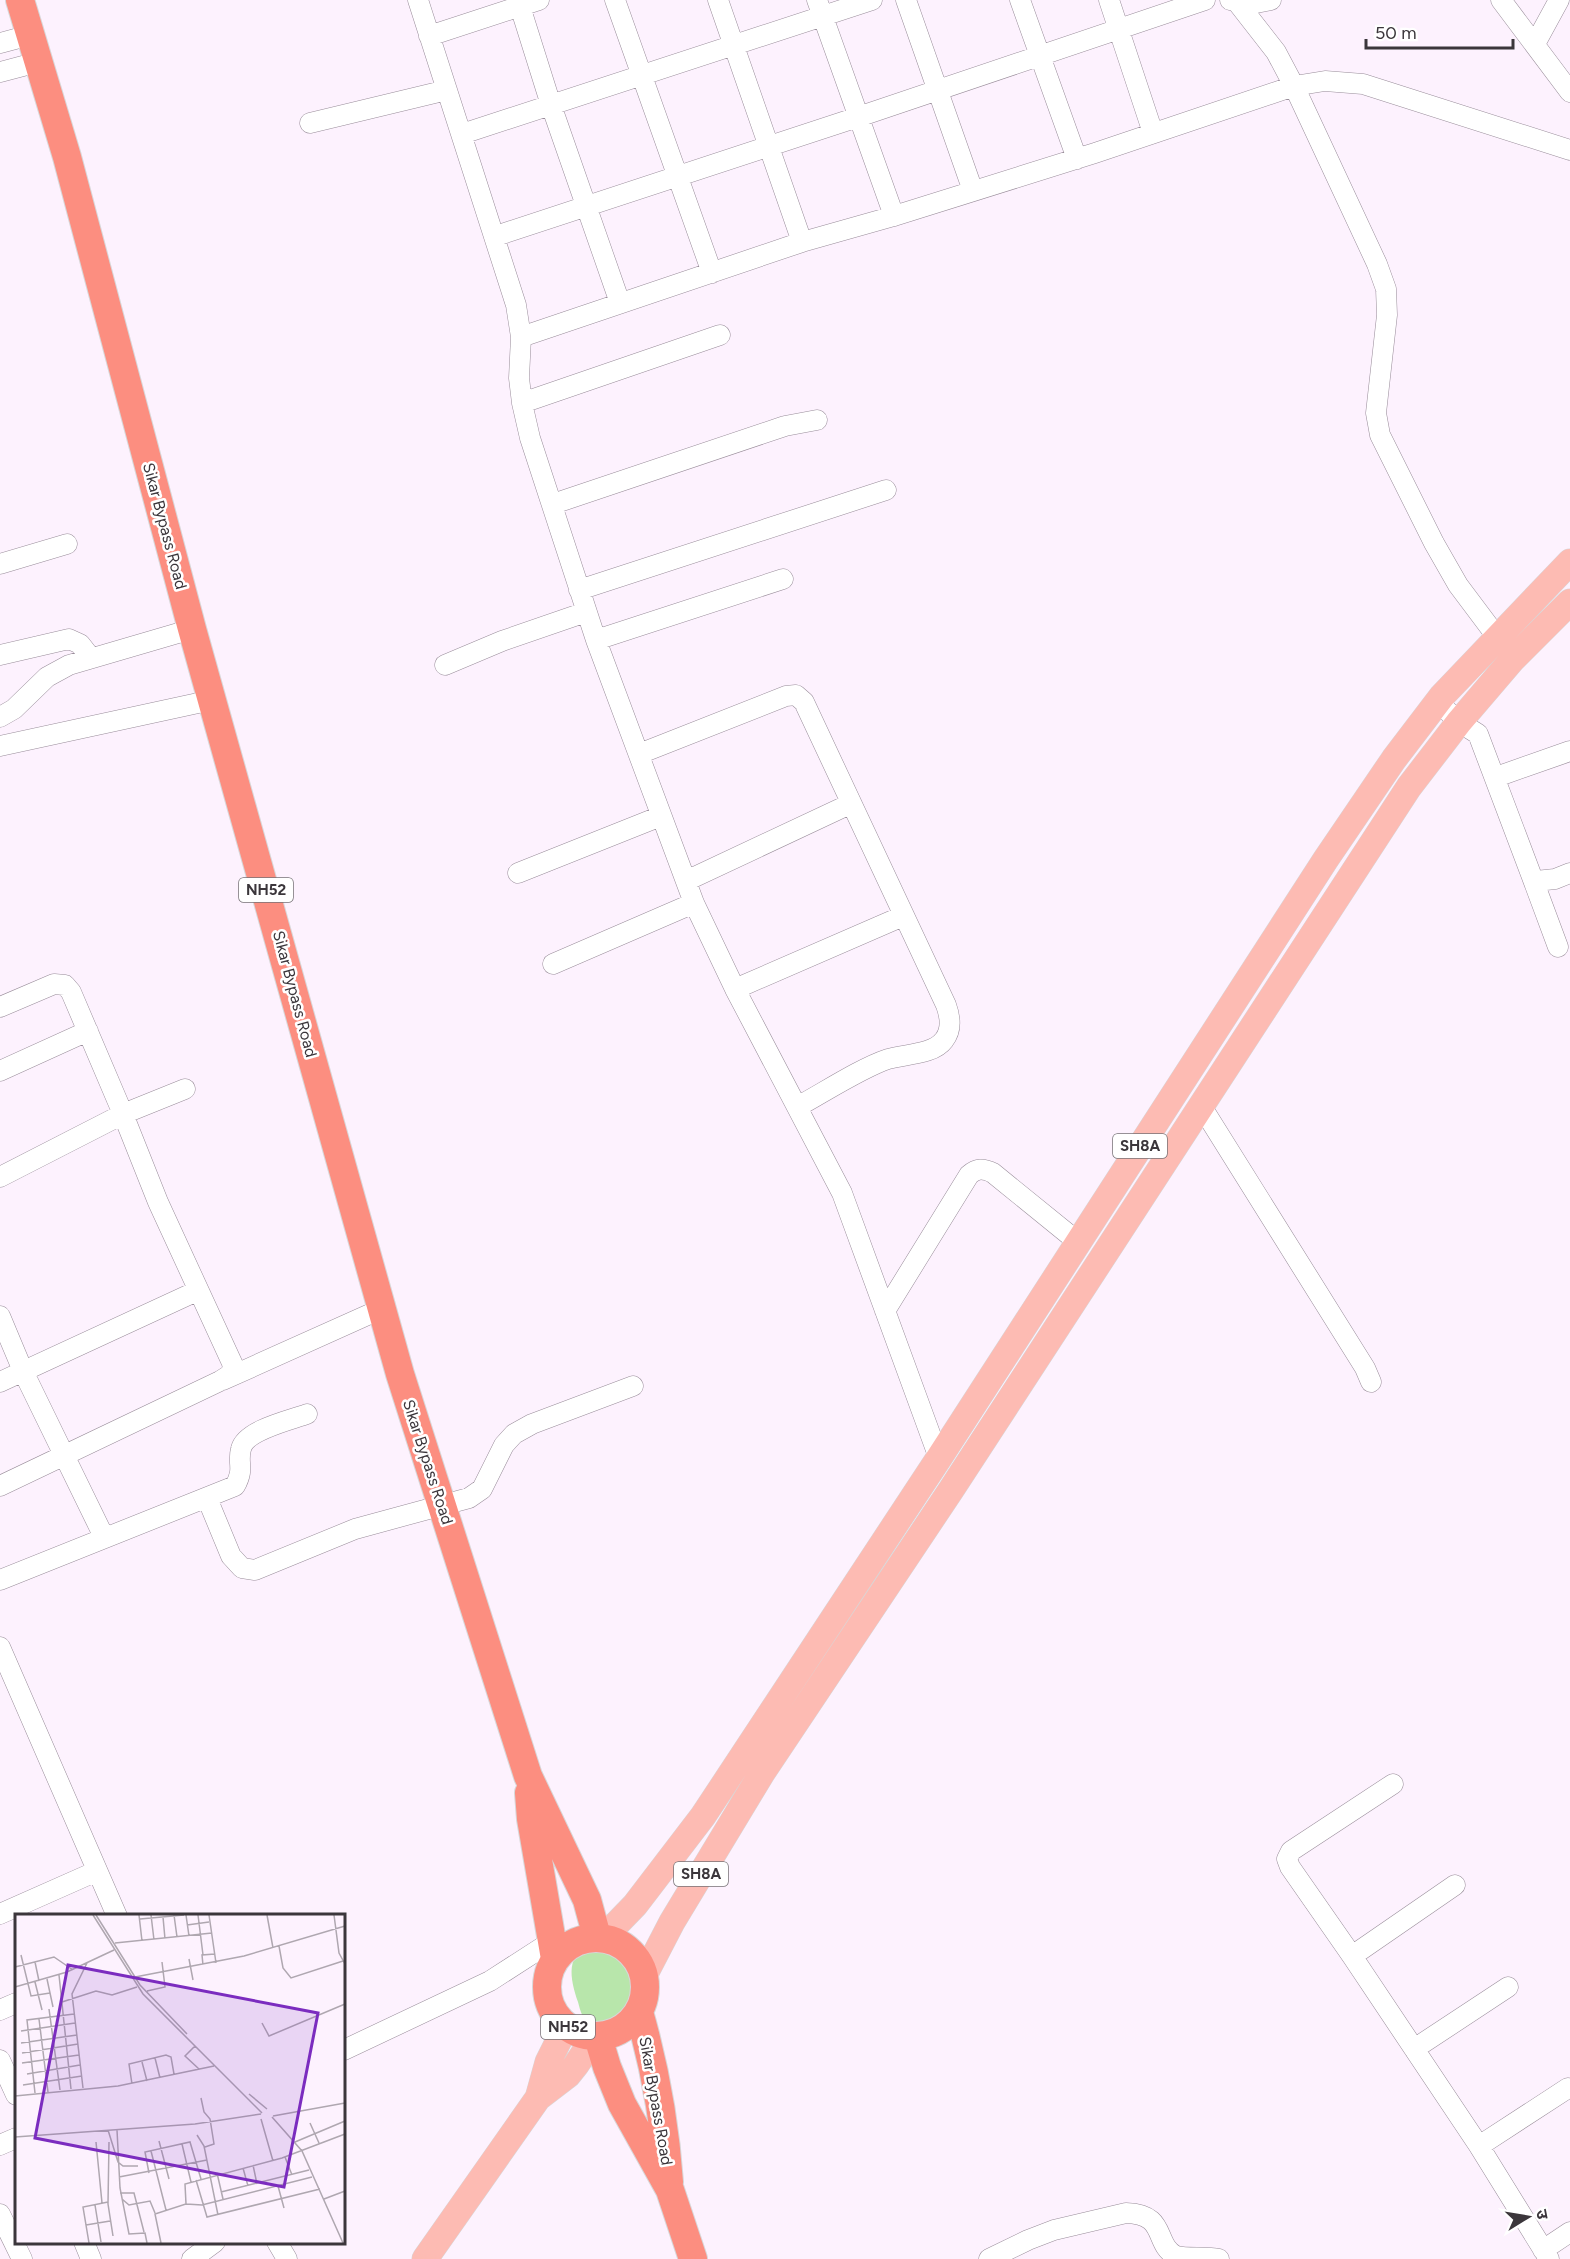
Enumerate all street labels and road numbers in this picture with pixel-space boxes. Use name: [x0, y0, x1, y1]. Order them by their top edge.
street label: Sikar Bypass Road: [139, 461, 191, 591]
road number: NH52: [239, 878, 293, 902]
street label: Sikar Bypass Road: [269, 929, 321, 1059]
road number: SH8A: [1113, 1134, 1167, 1158]
street label: Sikar Bypass Road: [399, 1397, 457, 1527]
road number: SH8A: [674, 1862, 728, 1886]
road number: NH52: [541, 2015, 595, 2039]
street label: Sikar Bypass Road: [635, 2035, 677, 2167]

